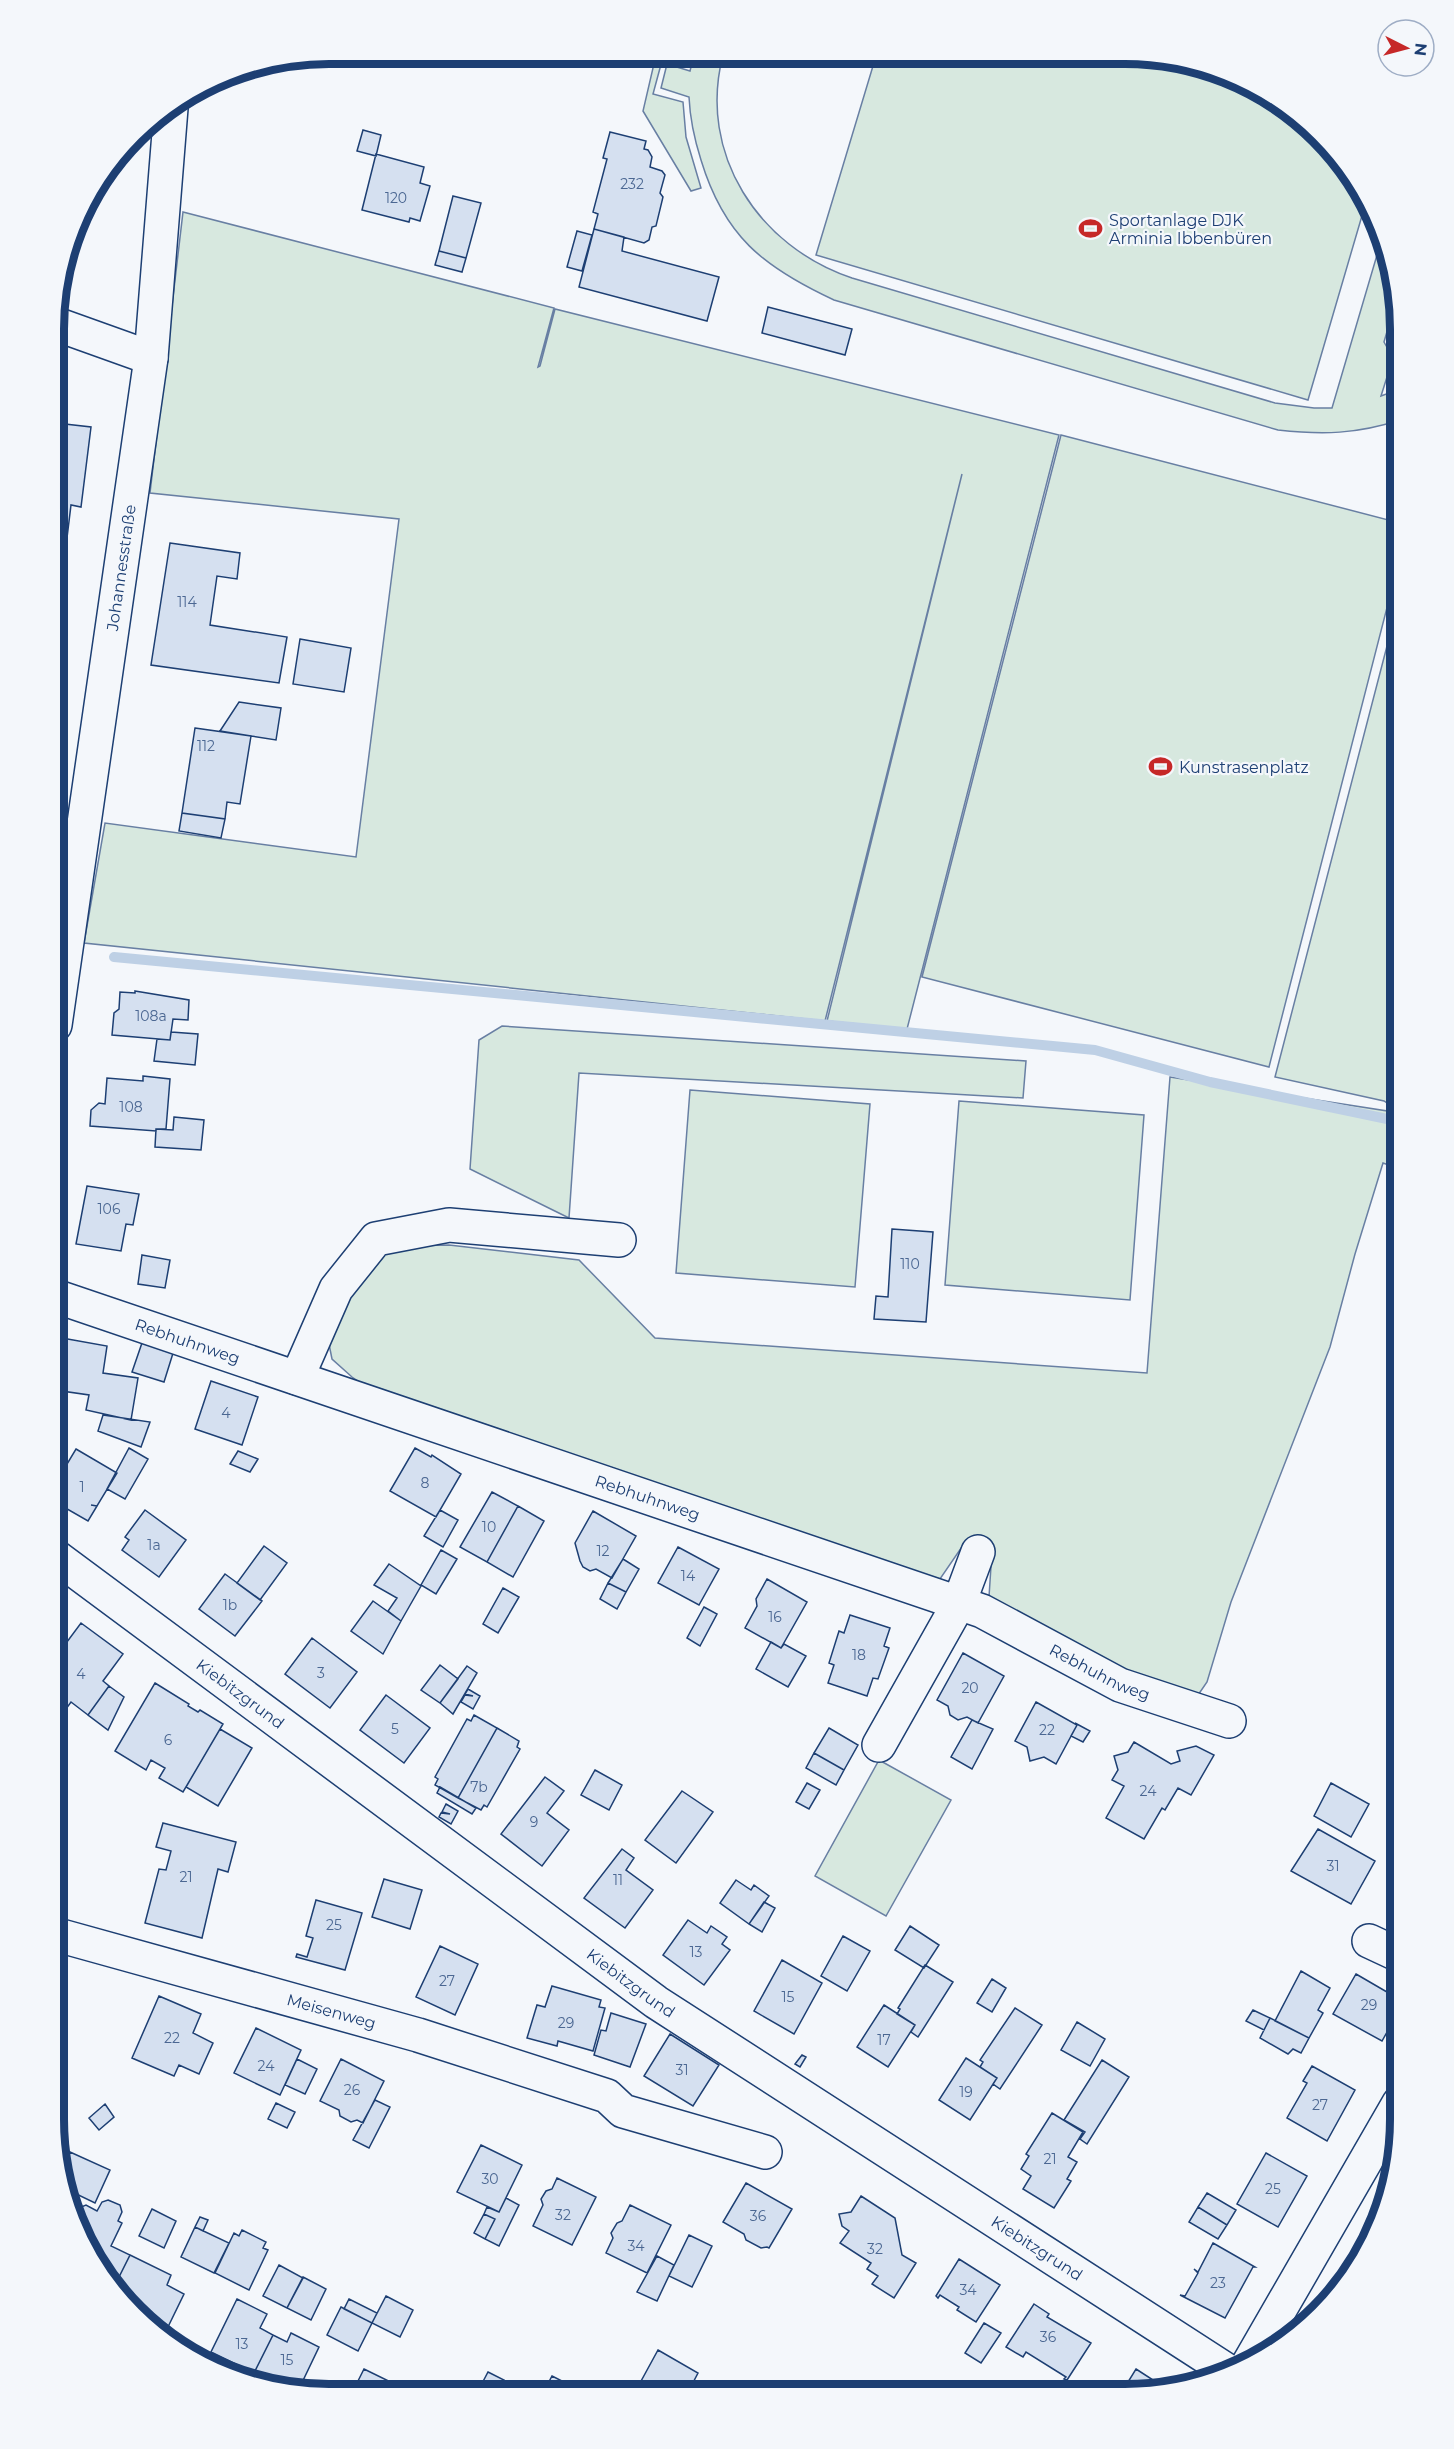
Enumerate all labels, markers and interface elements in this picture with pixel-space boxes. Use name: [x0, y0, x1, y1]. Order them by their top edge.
north arrow: [1376, 18, 1436, 78]
text: N: [1410, 42, 1431, 57]
house number: 232: [620, 175, 644, 193]
house number: 120: [385, 189, 407, 207]
place label: Sportanlage DJK Arminia Ibbenbüren: [1109, 211, 1272, 248]
sports icon: Sportanlage DJK Arminia Ibbenbüren: [1078, 216, 1104, 242]
street label: Johannesstraße: [102, 503, 139, 633]
house number: 114: [177, 593, 197, 611]
house number: 112: [197, 737, 215, 755]
sports icon: Kunstrasenplatz: [1148, 754, 1174, 780]
place label: Kunstrasenplatz: [1179, 758, 1309, 777]
house number: 108a: [135, 1007, 167, 1025]
house number: 108: [119, 1098, 143, 1116]
house number: 106: [98, 1200, 121, 1218]
house number: 110: [900, 1255, 920, 1273]
street label: Rebhuhnweg: [133, 1314, 243, 1368]
house number: 4: [221, 1404, 231, 1422]
street label: Rebhuhnweg: [593, 1471, 703, 1524]
house number: 8: [421, 1474, 430, 1492]
house number: 1: [79, 1478, 85, 1496]
house number: 10: [482, 1518, 496, 1536]
house number: 1a: [147, 1536, 161, 1554]
house number: 12: [596, 1542, 610, 1560]
house number: 14: [681, 1567, 696, 1585]
house number: 1b: [223, 1596, 237, 1614]
house number: 16: [768, 1608, 782, 1626]
street label: Rebhuhnweg: [1046, 1640, 1153, 1704]
house number: 18: [852, 1646, 866, 1664]
street label: Kiebitzgrund: [193, 1655, 288, 1733]
house number: 3: [317, 1664, 325, 1682]
house number: 4: [76, 1665, 86, 1683]
house number: 20: [961, 1679, 979, 1697]
house number: 5: [391, 1720, 399, 1738]
house number: 22: [1039, 1721, 1055, 1739]
house number: 6: [164, 1731, 173, 1749]
house number: 7b: [470, 1778, 488, 1796]
house number: 24: [1140, 1782, 1157, 1800]
house number: 9: [530, 1813, 538, 1831]
house number: 31: [1327, 1857, 1339, 1875]
house number: 21: [179, 1868, 193, 1886]
house number: 11: [613, 1871, 623, 1889]
house number: 25: [326, 1916, 342, 1934]
house number: 13: [690, 1943, 703, 1961]
street label: Kiebitzgrund: [583, 1944, 679, 2021]
house number: 27: [439, 1972, 455, 1990]
house number: 15: [782, 1988, 795, 2006]
street label: Meisenweg: [285, 1990, 378, 2032]
house number: 29: [1361, 1996, 1377, 2014]
house number: 29: [558, 2014, 574, 2032]
house number: 22: [164, 2029, 180, 2047]
house number: 17: [877, 2031, 891, 2049]
house number: 24: [258, 2057, 275, 2075]
house number: 31: [676, 2061, 688, 2079]
house number: 26: [344, 2081, 361, 2099]
house number: 19: [959, 2083, 973, 2101]
house number: 27: [1312, 2096, 1328, 2114]
house number: 21: [1043, 2150, 1057, 2168]
house number: 30: [481, 2170, 499, 2188]
house number: 25: [1265, 2180, 1281, 2198]
house number: 32: [555, 2206, 571, 2224]
house number: 36: [750, 2207, 767, 2225]
street label: Kiebitzgrund: [988, 2212, 1086, 2284]
house number: 34: [627, 2237, 645, 2255]
house number: 32: [867, 2240, 883, 2258]
house number: 23: [1210, 2274, 1226, 2292]
house number: 34: [959, 2281, 977, 2299]
house number: 36: [1040, 2328, 1057, 2346]
house number: 13: [236, 2335, 249, 2353]
house number: 15: [281, 2351, 294, 2369]

